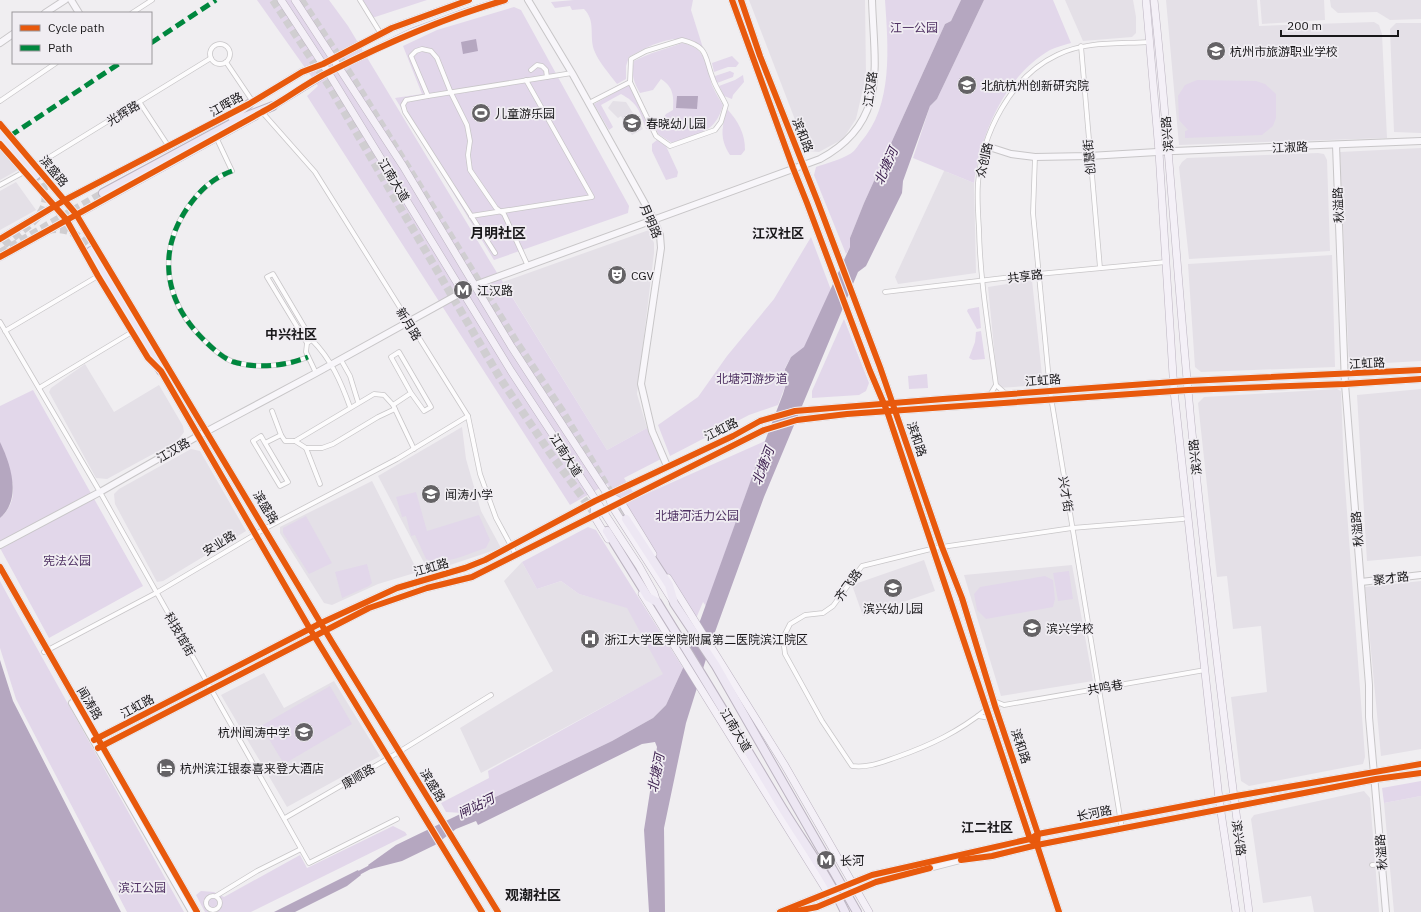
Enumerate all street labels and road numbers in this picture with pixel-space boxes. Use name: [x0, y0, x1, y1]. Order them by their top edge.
street label: 江汉路: [860, 70, 880, 108]
street label: 江晖路: [207, 89, 245, 119]
street label: 光辉路: [104, 97, 142, 129]
street label: 滨和路: [789, 115, 817, 155]
street label: 滨兴路: [1158, 115, 1176, 153]
street label: 创慧街: [1080, 138, 1098, 176]
street label: 江淑路: [1272, 139, 1308, 155]
street label: 众创路: [973, 141, 995, 179]
street label: 滨盛路: [37, 152, 71, 190]
street label: 江南大道: [375, 156, 413, 204]
street label: 秋溢路: [1330, 187, 1346, 223]
street label: 月明路: [637, 201, 665, 241]
street label: 共享路: [1006, 266, 1044, 286]
street label: 新月路: [393, 305, 425, 343]
street label: 江虹路: [1349, 355, 1385, 371]
street label: 江虹路: [1025, 371, 1061, 389]
street label: 江虹路: [702, 414, 740, 444]
street label: 滨和路: [904, 420, 930, 458]
street label: 江南大道: [547, 431, 585, 479]
street label: 江汉路: [154, 435, 192, 465]
street label: 滨兴路: [1186, 438, 1204, 476]
street label: 兴才街: [1056, 475, 1076, 513]
street label: 滨盛路: [250, 488, 282, 526]
street label: 秋溢路: [1348, 510, 1366, 548]
street label: 安业路: [200, 527, 238, 559]
street label: 江虹路: [412, 555, 450, 579]
street label: 齐飞路: [831, 566, 865, 604]
street label: 聚才路: [1372, 568, 1410, 588]
street label: 科技馆街: [162, 609, 198, 659]
street label: 共鸣巷: [1086, 676, 1124, 698]
street label: 闻涛路: [74, 684, 106, 722]
street label: 江虹路: [118, 691, 156, 721]
street label: 江南大道: [717, 706, 755, 754]
street label: 滨和路: [1008, 727, 1034, 765]
street label: 康顺路: [339, 761, 377, 791]
street label: 滨盛路: [417, 766, 449, 804]
street label: 长河路: [1075, 802, 1113, 824]
street label: 滨兴路: [1229, 819, 1249, 857]
street label: 秋溢路: [1372, 834, 1390, 870]

